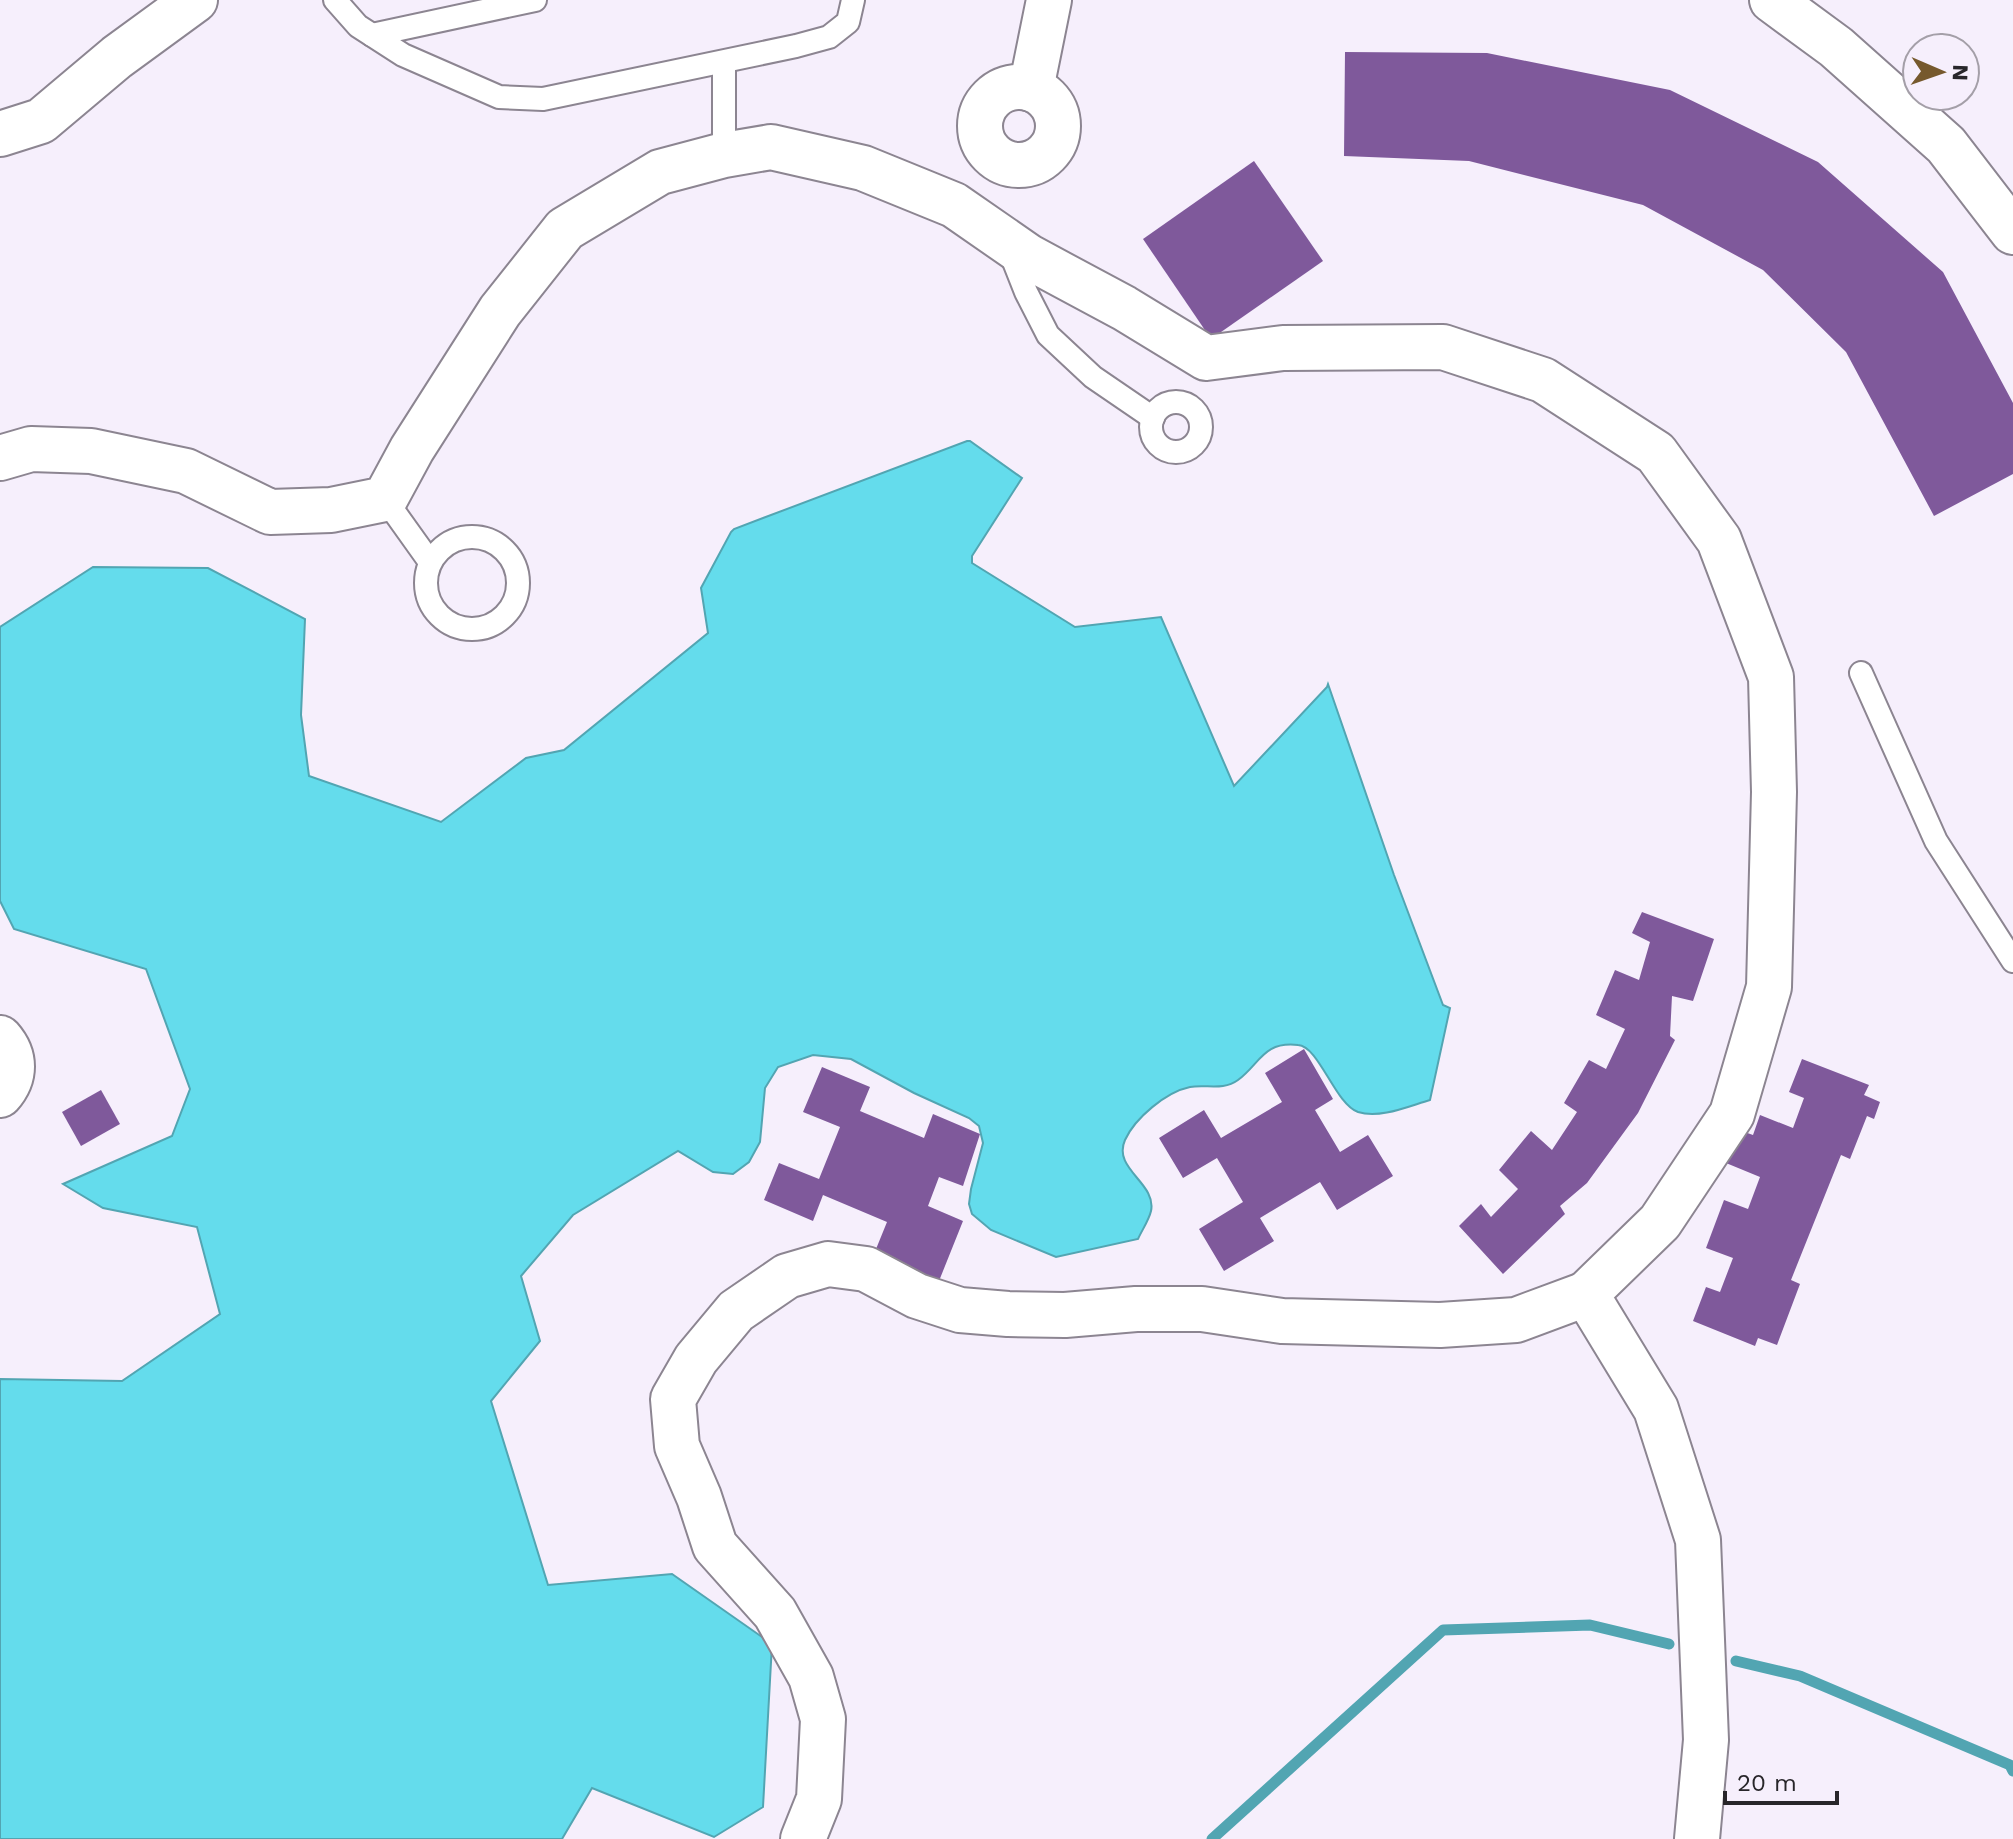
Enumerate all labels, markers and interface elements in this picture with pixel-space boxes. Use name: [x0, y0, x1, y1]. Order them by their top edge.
north arrow: [1901, 32, 1981, 112]
text: N: [1948, 64, 1973, 81]
scale bar: [1725, 1755, 1837, 1805]
text: 20 m: [1737, 1769, 1797, 1797]

